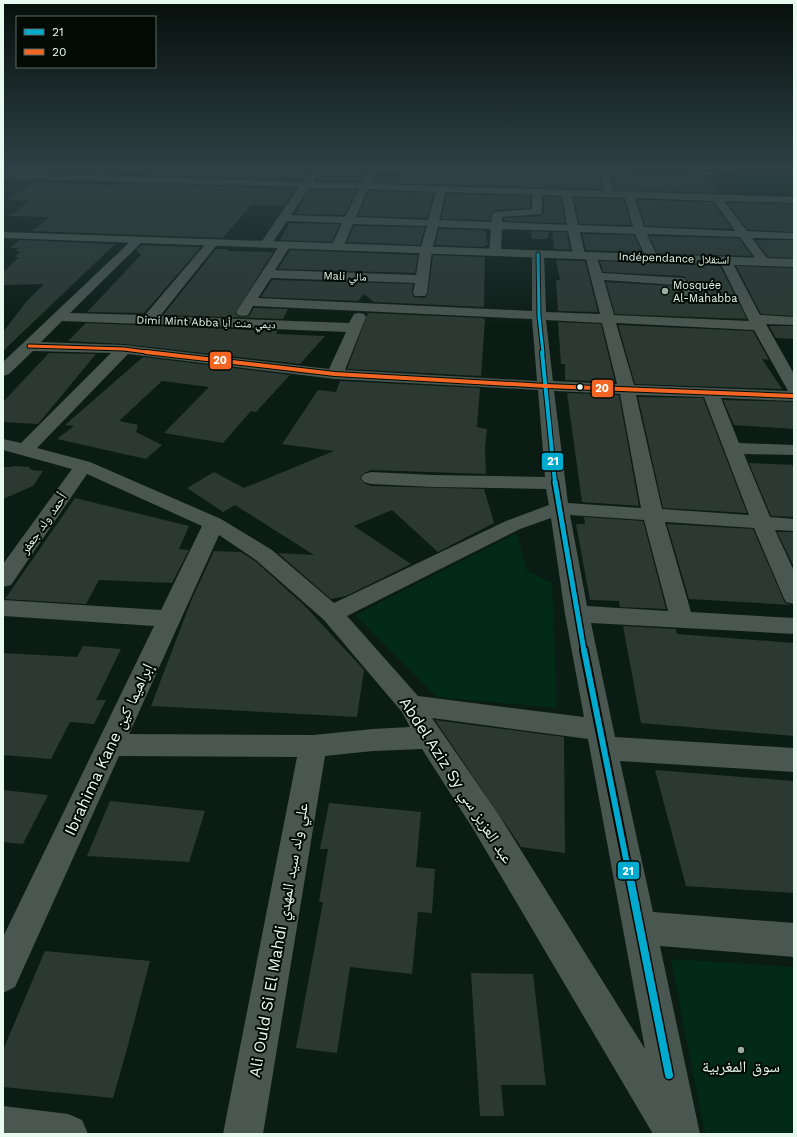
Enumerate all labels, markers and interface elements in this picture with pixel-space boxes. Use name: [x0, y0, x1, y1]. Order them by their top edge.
legend: [16, 16, 156, 68]
text: 21: [52, 25, 64, 39]
text: 20: [52, 45, 66, 59]
street label: Indépendance استقلال: [618, 250, 730, 267]
street label: Mali مالي: [323, 269, 367, 286]
place label: Mosquée Al-Mahabba: [673, 279, 737, 305]
marker: Mosquée Al-Mahabba: [660, 286, 670, 296]
street label: Dimi Mint Abba ديمي منت أبا: [136, 313, 276, 333]
line badge: 20: [209, 351, 232, 370]
text: 20: [213, 354, 227, 367]
line badge: 20: [591, 379, 614, 398]
unlabelled marker: [575, 382, 585, 392]
text: 20: [595, 382, 609, 395]
line badge: 21: [541, 452, 564, 471]
text: 21: [547, 455, 559, 468]
street label: أحمد ولد جعفر: [16, 490, 71, 558]
street label: Ibrahima Kane إبراهيما كين: [60, 660, 158, 839]
street label: Abdel Aziz Sy عبد العزيز سي: [393, 694, 518, 869]
street label: Ali Ould Si El Mahdi علي ولد سيد المهدي: [245, 801, 315, 1079]
line badge: 21: [617, 861, 640, 880]
text: 21: [622, 865, 634, 878]
marker: سوق المغربية: [736, 1045, 746, 1055]
place label: سوق المغربية: [702, 1057, 780, 1077]

